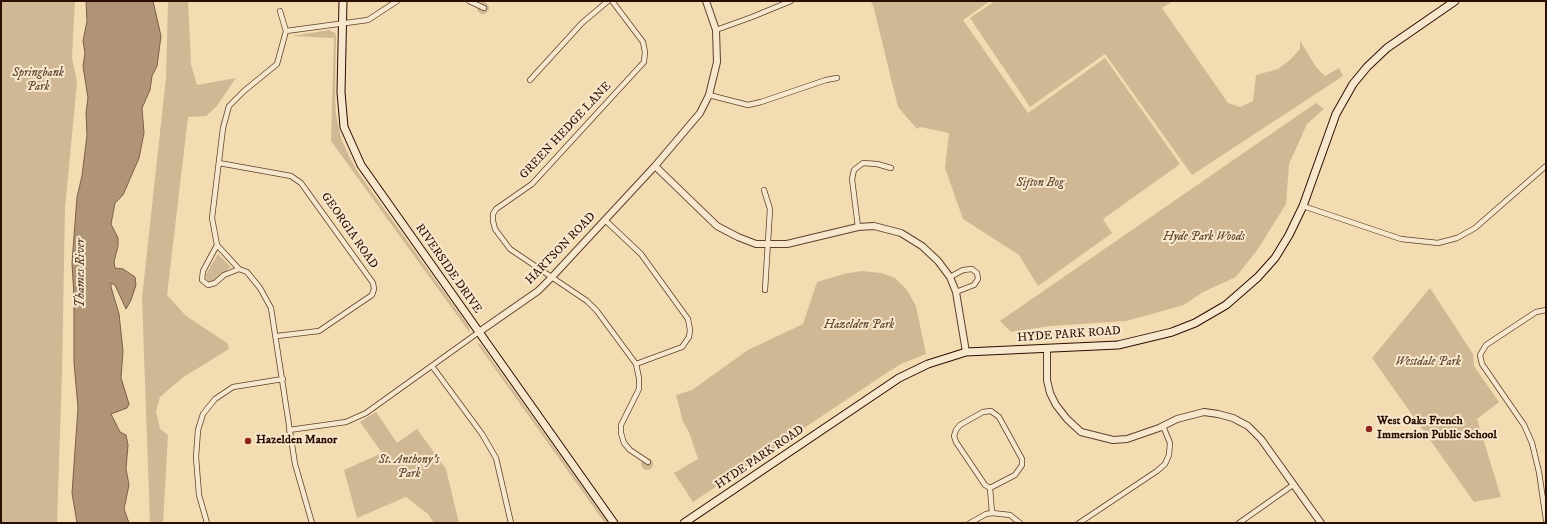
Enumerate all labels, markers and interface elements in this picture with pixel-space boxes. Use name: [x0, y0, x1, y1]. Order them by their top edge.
park label: Springbank Park: [12, 67, 64, 95]
street label: GREEN HEDGE LANE: [517, 79, 615, 183]
park label: Sifton Bog: [1016, 177, 1064, 191]
street label: GEORGIA ROAD: [317, 190, 381, 272]
street label: HARTSON ROAD: [523, 210, 599, 288]
street label: RIVERSIDE DRIVE: [412, 221, 484, 317]
park label: Hyde Park Woods: [1163, 231, 1245, 245]
water label: Thames River: [73, 238, 89, 308]
park label: Hazelden Park: [824, 319, 894, 333]
street label: HYDE PARK ROAD: [1017, 324, 1121, 346]
park label: Westdale Park: [1395, 356, 1461, 370]
place label: West Oaks French Immersion Public School: [1377, 415, 1497, 443]
street label: HYDE PARK ROAD: [713, 423, 807, 493]
marker: West Oaks French Immersion Public School: [1364, 424, 1374, 434]
place label: Hazelden Manor: [256, 434, 337, 448]
marker: Hazelden Manor: [243, 436, 253, 446]
park label: St. Anthony's Park: [379, 454, 439, 482]

